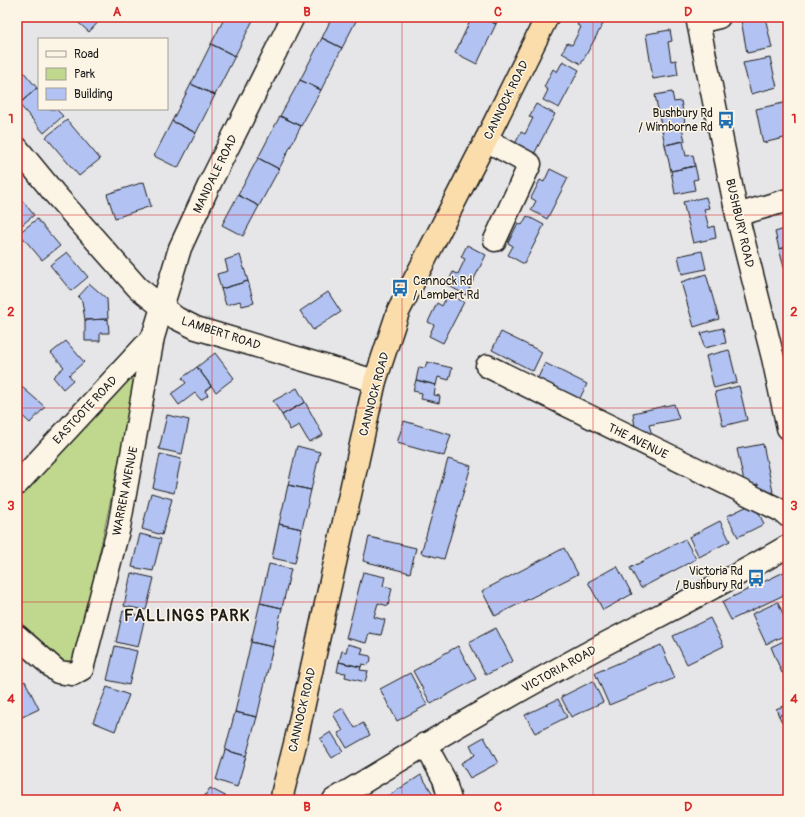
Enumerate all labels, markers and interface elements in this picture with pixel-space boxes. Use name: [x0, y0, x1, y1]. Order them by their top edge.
text: A: [113, 4, 122, 20]
text: B: [303, 4, 311, 20]
text: C: [494, 4, 502, 20]
text: D: [684, 4, 692, 20]
legend: [38, 38, 168, 110]
text: Road: [74, 47, 99, 62]
street label: CANNOCK ROAD: [481, 58, 532, 142]
text: Park: [74, 67, 95, 82]
text: Building: [74, 87, 113, 102]
place label: Bushbury Rd / Wimborne Rd: [639, 106, 713, 135]
bus stop icon: Bushbury Rd / Wimborne Rd: [716, 110, 736, 130]
text: 1: [8, 111, 14, 127]
text: 1: [791, 111, 797, 127]
street label: MANDALE ROAD: [190, 132, 241, 216]
street label: BUSHBURY ROAD: [722, 177, 757, 269]
place label: Cannock Rd / Lambert Rd: [413, 274, 479, 303]
bus stop icon: Cannock Rd / Lambert Rd: [390, 278, 410, 298]
text: 2: [7, 304, 15, 320]
text: 2: [790, 304, 798, 320]
street label: LAMBERT ROAD: [179, 314, 263, 353]
street label: CANNOCK ROAD: [356, 350, 393, 438]
street label: EASTCOTE ROAD: [50, 373, 121, 447]
street label: THE AVENUE: [605, 420, 670, 463]
street label: WARREN AVENUE: [109, 445, 141, 537]
text: 3: [7, 498, 15, 514]
text: 3: [790, 498, 798, 514]
place label: Victoria Rd / Bushbury Rd: [675, 564, 743, 593]
bus stop icon: Victoria Rd / Bushbury Rd: [746, 568, 766, 588]
district label: FALLINGS PARK: [124, 606, 250, 626]
street label: VICTORIA ROAD: [519, 643, 600, 696]
street label: CANNOCK ROAD: [285, 666, 320, 754]
text: 4: [7, 691, 15, 707]
text: 4: [790, 691, 798, 707]
text: A: [113, 799, 122, 815]
text: B: [303, 799, 311, 815]
text: C: [494, 799, 502, 815]
text: D: [684, 799, 692, 815]

